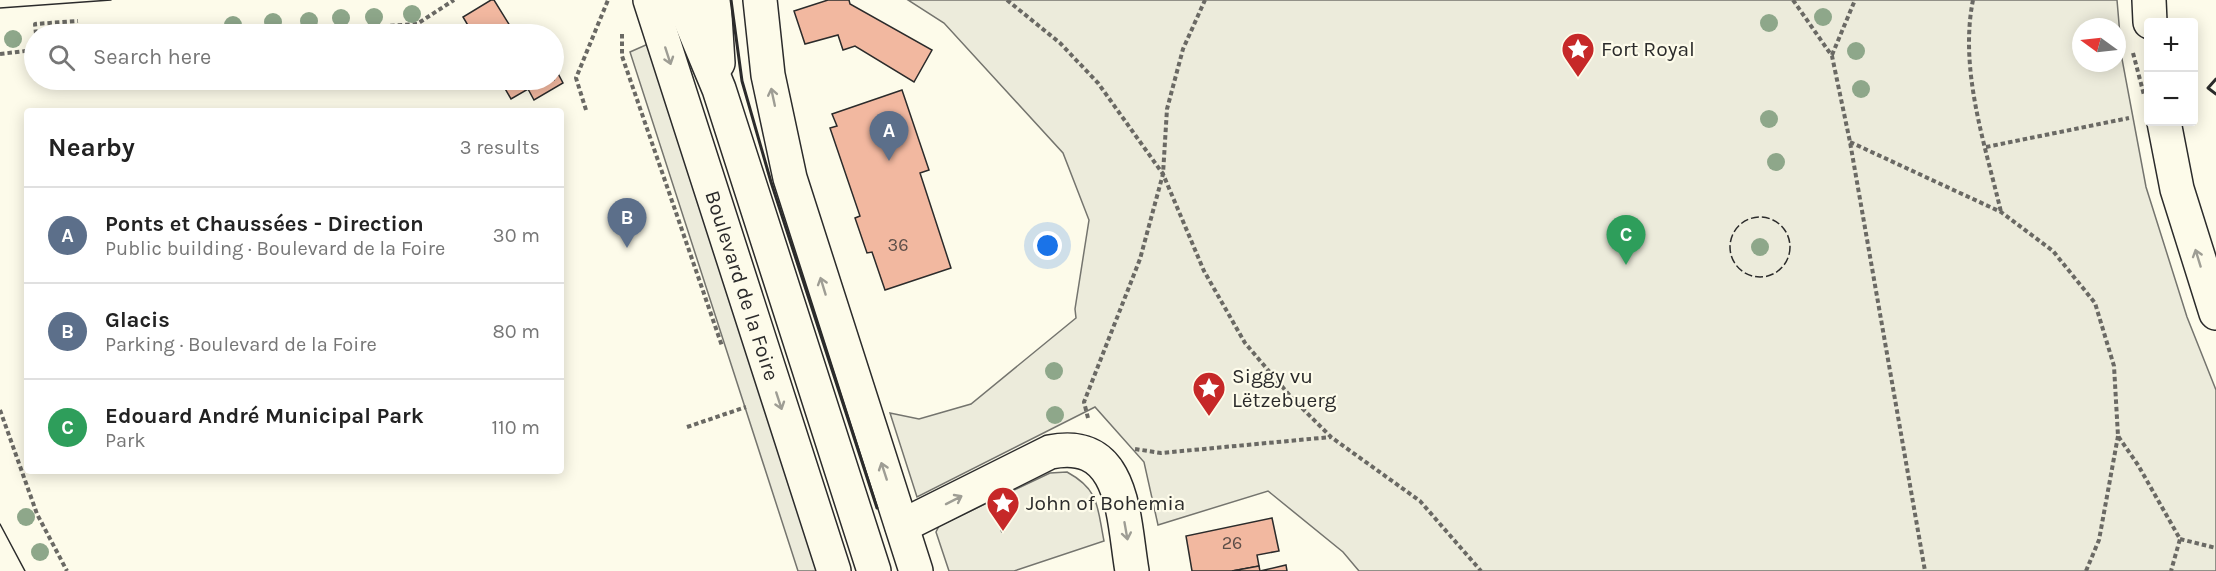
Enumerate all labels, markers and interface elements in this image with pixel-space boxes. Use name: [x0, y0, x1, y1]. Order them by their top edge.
north arrow: [2072, 18, 2126, 72]
map controls: [2144, 18, 2198, 126]
button: +: [2144, 18, 2198, 72]
search box: [24, 24, 564, 90]
place icon: Fort Royal: [1560, 31, 1596, 78]
place label: Fort Royal: [1601, 37, 1695, 61]
icon: search: [45, 41, 78, 74]
text: Search here: [93, 44, 211, 70]
one-way arrow: [663, 46, 674, 65]
button: −: [2144, 72, 2198, 126]
one-way arrow: [766, 88, 778, 107]
pin: A: [870, 112, 908, 161]
text: Nearby: [48, 132, 135, 163]
text: 3 results: [460, 136, 540, 159]
street label: Boulevard de la Foire: [700, 187, 784, 384]
pin: B: [608, 198, 646, 248]
text: Ponts et Chaussées - Direction: [105, 211, 424, 237]
pin: C: [1606, 216, 1646, 265]
text: A: [61, 224, 74, 247]
text: 30 m: [493, 224, 540, 247]
your location: [1033, 231, 1062, 260]
house number: 36: [888, 234, 908, 256]
text: Public building · Boulevard de la Foire: [105, 237, 445, 260]
one-way arrow: [2192, 249, 2203, 268]
one-way arrow: [817, 276, 828, 295]
text: Glacis: [105, 307, 170, 333]
text: B: [61, 320, 74, 343]
text: 80 m: [492, 320, 540, 343]
text: Parking · Boulevard de la Foire: [105, 333, 377, 356]
place label: Siggy vu Lëtzebuerg: [1232, 364, 1336, 412]
place icon: Siggy vu Lëtzebuerg: [1191, 370, 1227, 417]
one-way arrow: [774, 391, 785, 410]
text: Edouard André Municipal Park: [105, 403, 424, 429]
text: C: [61, 416, 74, 439]
text: 110 m: [491, 416, 540, 439]
text: Park: [105, 429, 146, 452]
one-way arrow: [878, 462, 889, 481]
place icon: John of Bohemia: [985, 485, 1021, 532]
place label: John of Bohemia: [1026, 491, 1185, 515]
one-way arrow: [945, 494, 963, 505]
one-way arrow: [1120, 521, 1131, 541]
house number: 26: [1222, 532, 1242, 554]

